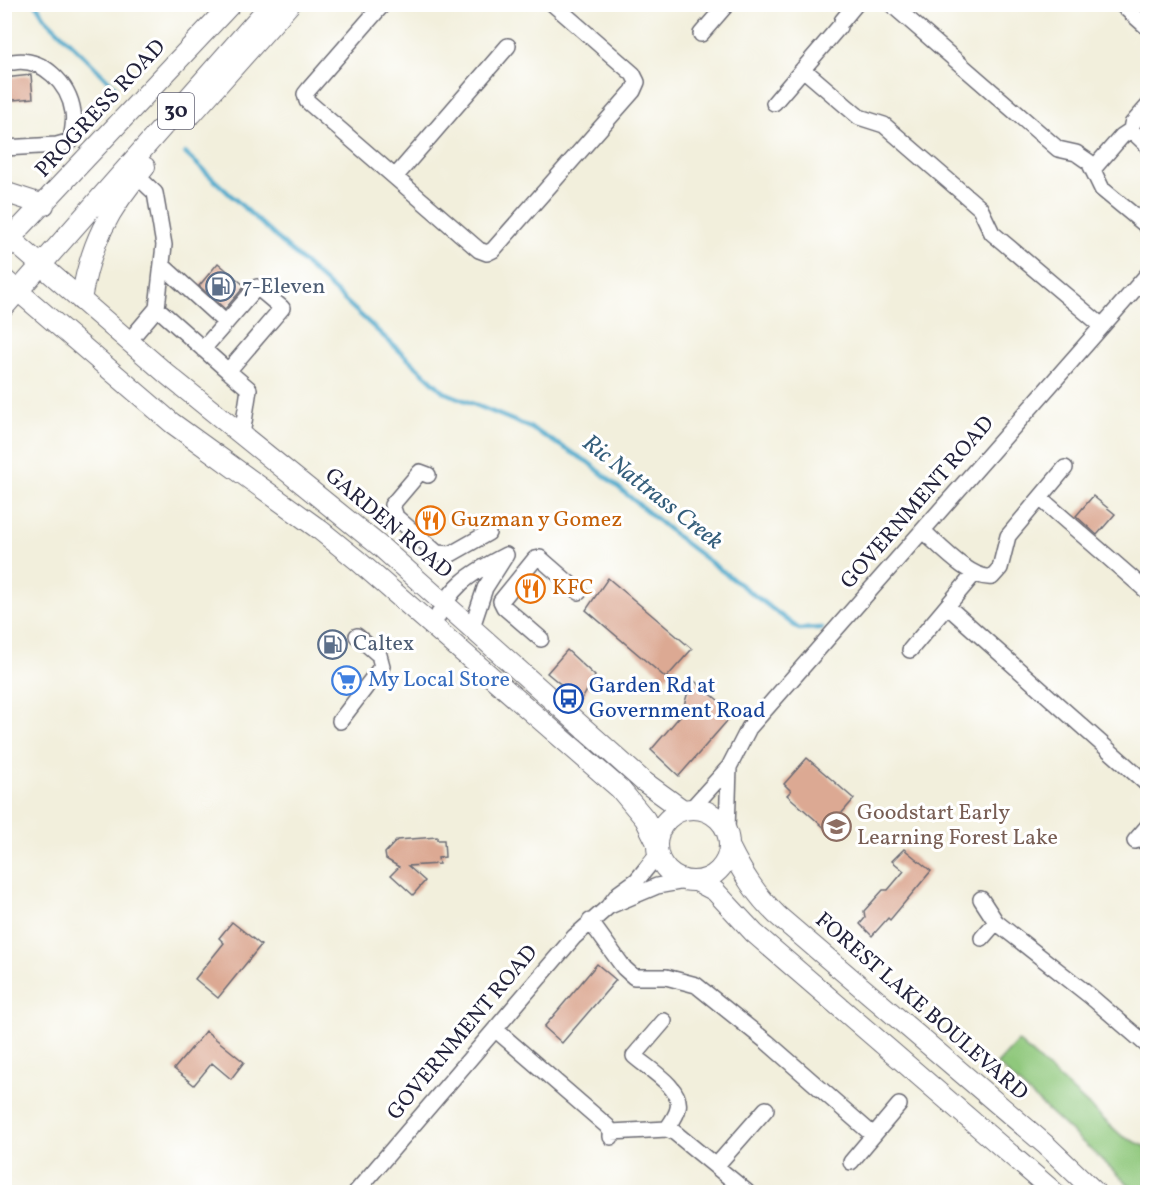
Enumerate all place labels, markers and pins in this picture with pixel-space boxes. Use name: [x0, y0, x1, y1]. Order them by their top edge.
fuel station icon: 7-Eleven: [205, 271, 237, 303]
place label: 7-Eleven: [242, 272, 325, 303]
restaurant icon: Guzman y Gomez: [414, 504, 446, 536]
place label: Guzman y Gomez: [451, 505, 622, 536]
restaurant icon: KFC: [515, 572, 547, 604]
place label: KFC: [552, 573, 594, 604]
fuel station icon: Caltex: [316, 628, 348, 660]
place label: Caltex: [353, 629, 414, 660]
supermarket icon: My Local Store: [331, 664, 363, 696]
place label: My Local Store: [368, 665, 510, 696]
place label: Garden Rd at Government Road: [589, 671, 766, 727]
bus stop icon: Garden Rd at Government Road: [552, 683, 584, 715]
place label: Goodstart Early Learning Forest Lake: [857, 798, 1058, 854]
school or university icon: Goodstart Early Learning Forest Lake: [820, 810, 852, 842]

